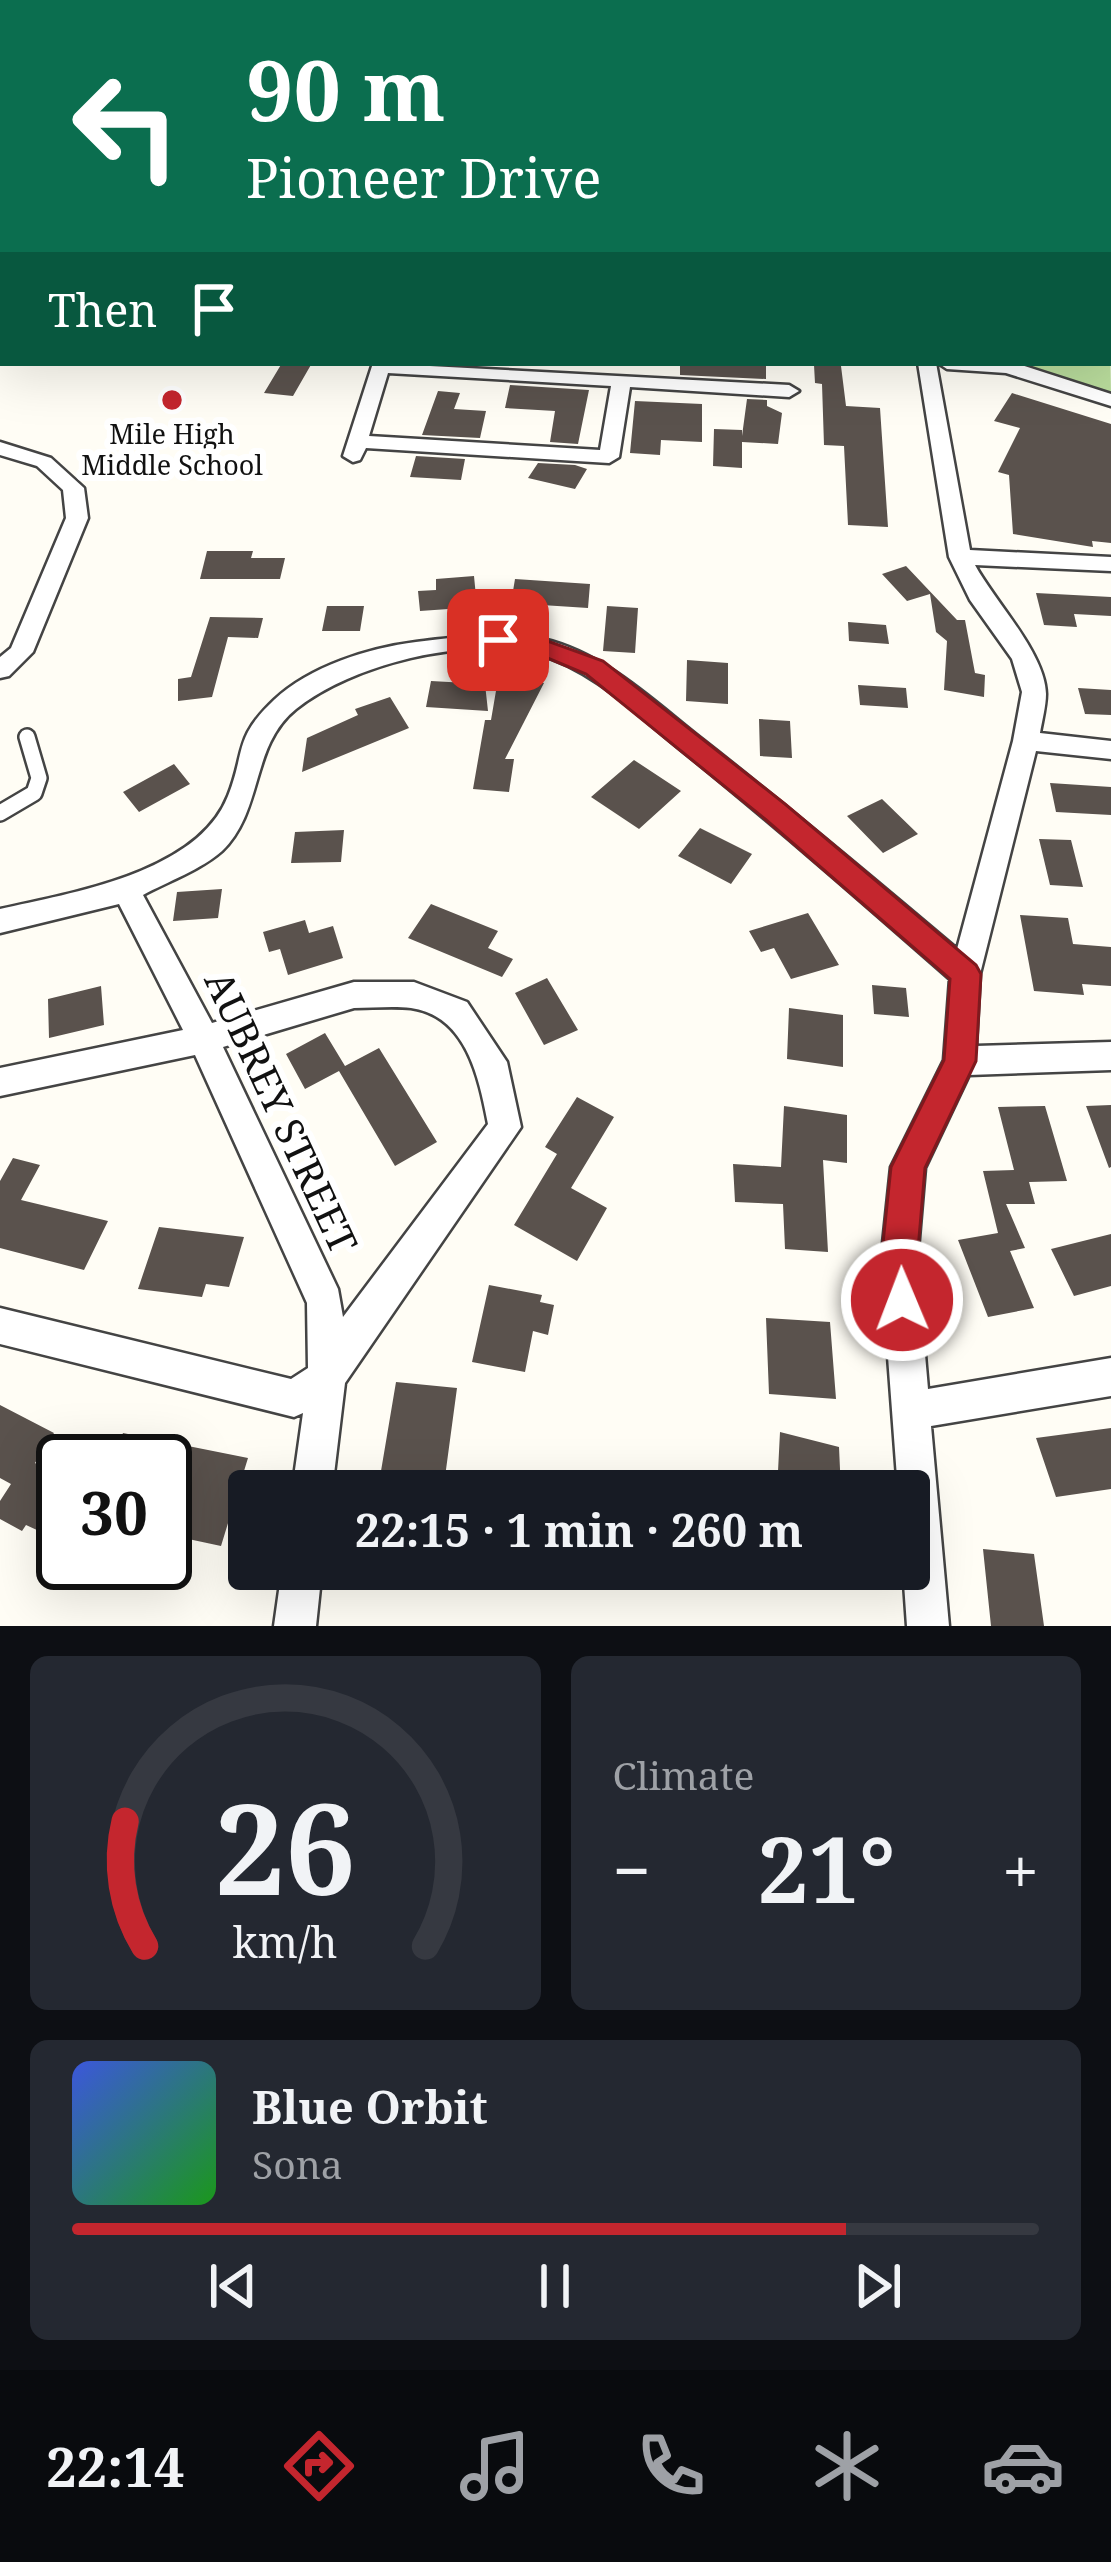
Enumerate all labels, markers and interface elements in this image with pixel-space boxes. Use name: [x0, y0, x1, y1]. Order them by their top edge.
text: 90 m: [246, 31, 446, 146]
icon: left: [48, 48, 204, 204]
text: Pioneer Drive: [246, 140, 601, 214]
icon: arrive: [181, 276, 247, 342]
text: Then: [48, 279, 157, 340]
marker: Mile High Middle School: [159, 387, 185, 413]
place label: Mile High Middle School: [81, 415, 263, 483]
pin: [447, 589, 549, 691]
icon: arrive: [465, 607, 531, 673]
street label: AUBREY STREET: [194, 961, 371, 1261]
position arrow: [839, 1237, 965, 1363]
speed limit sign: 30: [36, 1434, 192, 1590]
text: 22:15 · 1 min · 260 m: [355, 1499, 803, 1560]
text: Climate: [613, 1748, 754, 1801]
text: 26: [215, 1762, 356, 1932]
text: 21°: [758, 1807, 895, 1929]
text: −: [613, 1824, 651, 1914]
text: +: [1002, 1824, 1039, 1914]
text: km/h: [233, 1912, 338, 1971]
text: Blue Orbit: [252, 2076, 488, 2137]
text: Sona: [252, 2137, 343, 2190]
icon: previous: [200, 2253, 266, 2319]
icon: pause: [522, 2253, 588, 2319]
icon: next: [845, 2253, 911, 2319]
icon: directions: [277, 2424, 361, 2508]
icon: music: [453, 2424, 537, 2508]
icon: phone: [629, 2424, 713, 2508]
icon: climate: [805, 2424, 889, 2508]
icon: car: [981, 2424, 1065, 2508]
text: 22:14: [46, 2429, 185, 2503]

